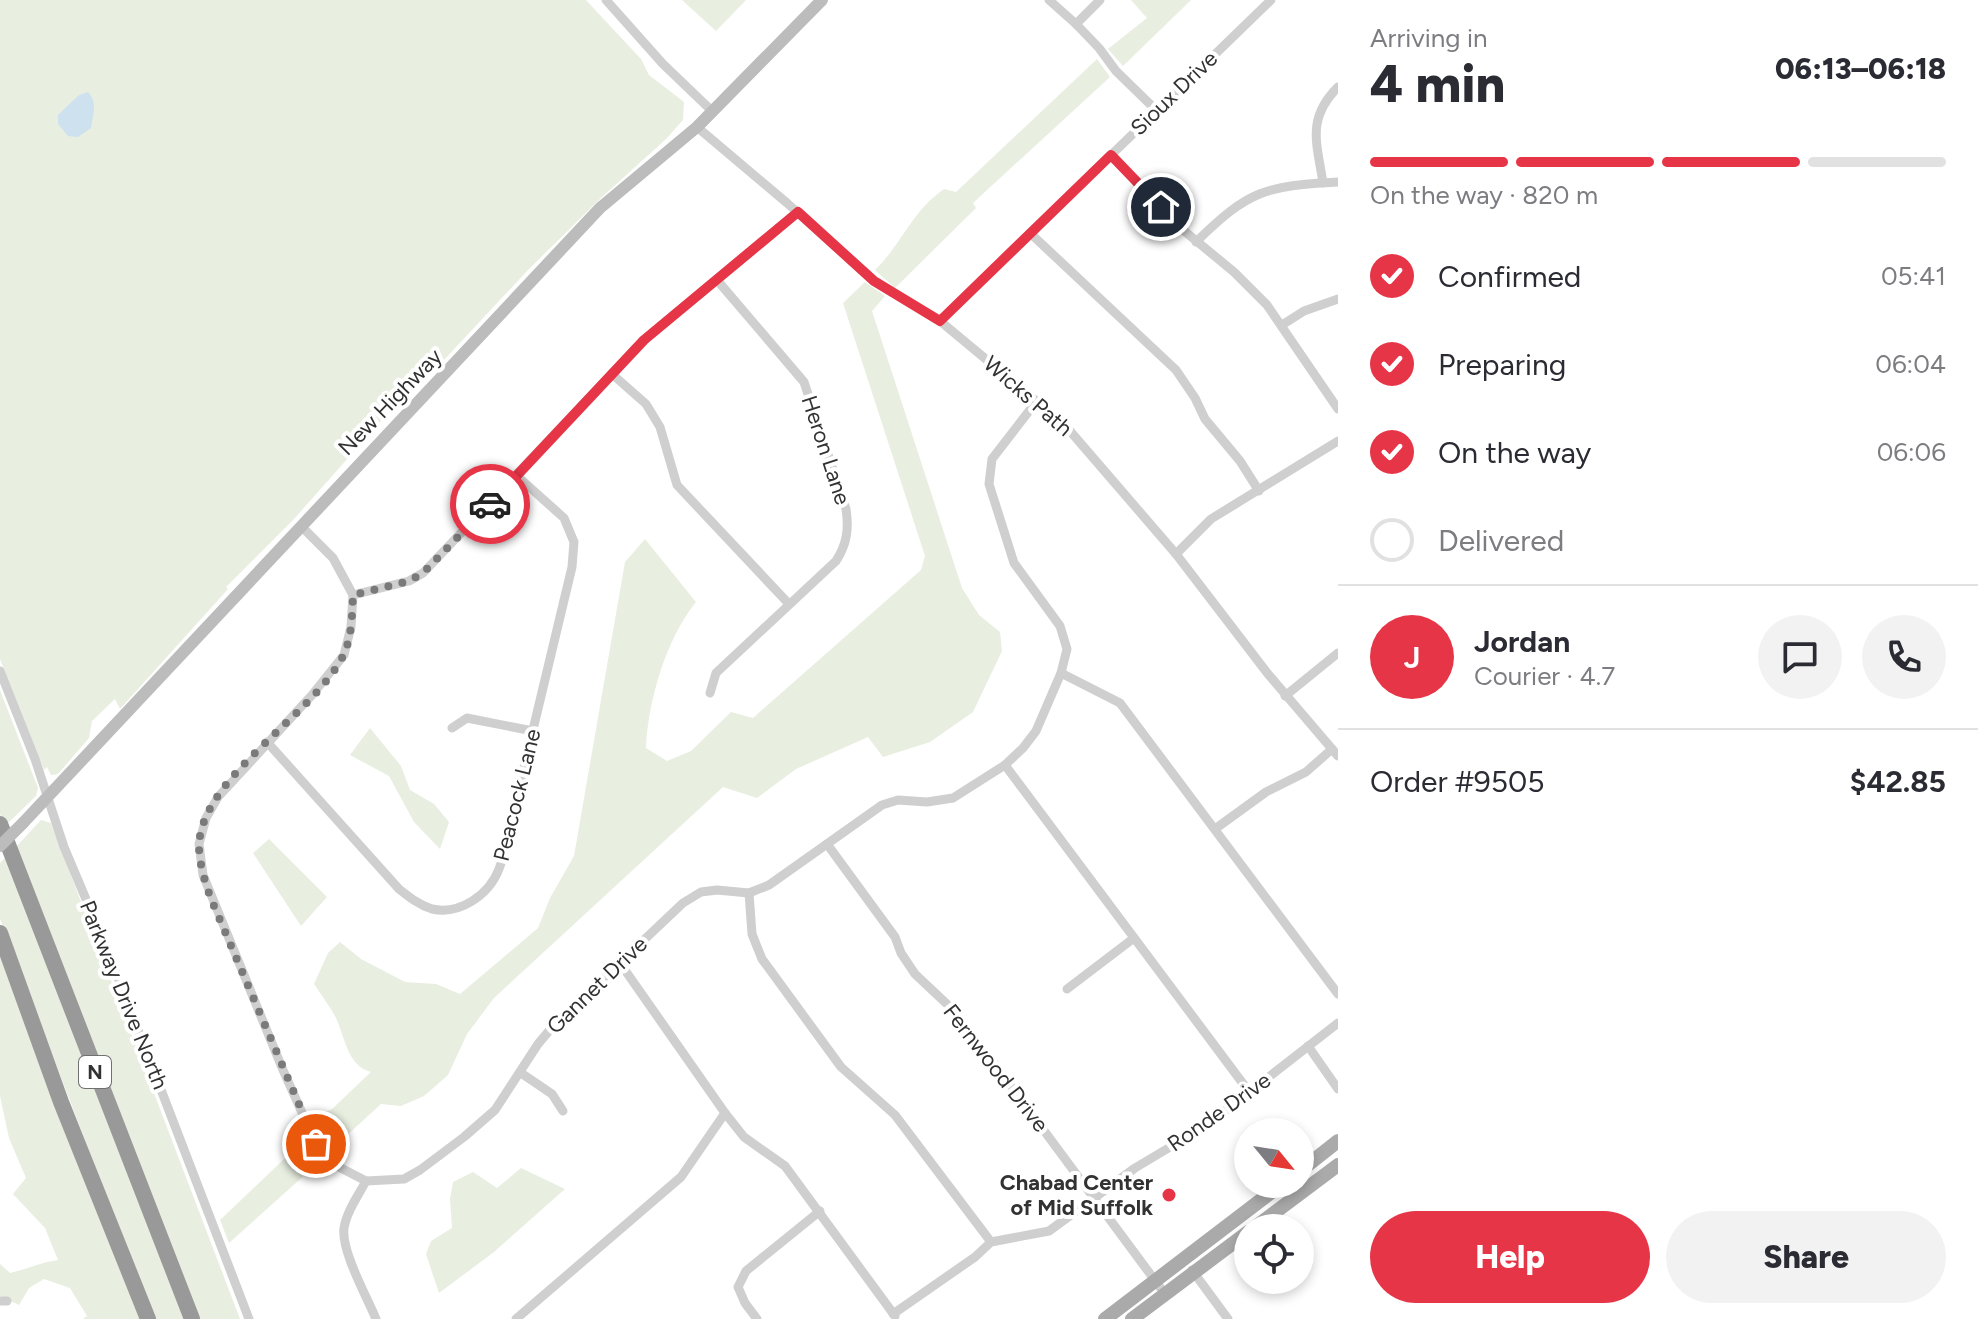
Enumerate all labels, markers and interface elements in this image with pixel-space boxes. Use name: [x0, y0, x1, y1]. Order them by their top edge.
text: Arriving in: [1370, 22, 1488, 54]
street label: Sioux Drive: [1125, 45, 1223, 141]
text: 06:13–06:18: [1775, 50, 1946, 87]
text: 4 min: [1370, 53, 1505, 115]
pin: [1127, 173, 1195, 241]
text: On the way · 820 m: [1370, 179, 1598, 211]
icon: home: [1139, 185, 1183, 229]
icon: check: [1370, 254, 1414, 298]
text: Confirmed: [1438, 258, 1581, 295]
text: 05:41: [1881, 260, 1946, 292]
icon: check: [1370, 342, 1414, 386]
street label: New Highway: [332, 343, 448, 461]
text: Preparing: [1438, 346, 1566, 383]
text: 06:04: [1875, 348, 1946, 380]
street label: Wicks Path: [978, 350, 1078, 442]
street label: Heron Lane: [796, 392, 856, 508]
icon: check: [1370, 430, 1414, 474]
text: On the way: [1438, 434, 1591, 471]
text: 06:06: [1877, 436, 1946, 468]
courier: [450, 464, 530, 544]
icon: car: [468, 482, 512, 526]
text: Delivered: [1438, 522, 1564, 559]
button: chat: [1758, 615, 1842, 699]
button: phone: [1862, 615, 1946, 699]
text: Jordan: [1474, 623, 1570, 660]
text: J: [1404, 639, 1420, 676]
text: Courier · 4.7: [1474, 660, 1615, 692]
street label: Peacock Lane: [488, 726, 546, 864]
text: Order #9505: [1370, 763, 1545, 800]
text: $42.85: [1850, 763, 1946, 800]
street label: Parkway Drive North: [74, 897, 174, 1093]
street label: Gannet Drive: [541, 930, 653, 1040]
street label: Fernwood Drive: [938, 999, 1054, 1137]
road number: N: [79, 1056, 111, 1088]
street label: Ronde Drive: [1162, 1067, 1276, 1157]
pin: [282, 1110, 350, 1178]
north arrow: [1234, 1118, 1314, 1198]
map controls: [1234, 1118, 1314, 1294]
icon: bag: [294, 1122, 338, 1166]
place label: Chabad Center of Mid Suffolk: [1000, 1169, 1154, 1221]
marker: Chabad Center of Mid Suffolk: [1160, 1186, 1178, 1204]
button: Help: [1370, 1211, 1650, 1303]
button: Share: [1666, 1211, 1946, 1303]
button: locate: [1234, 1214, 1314, 1294]

